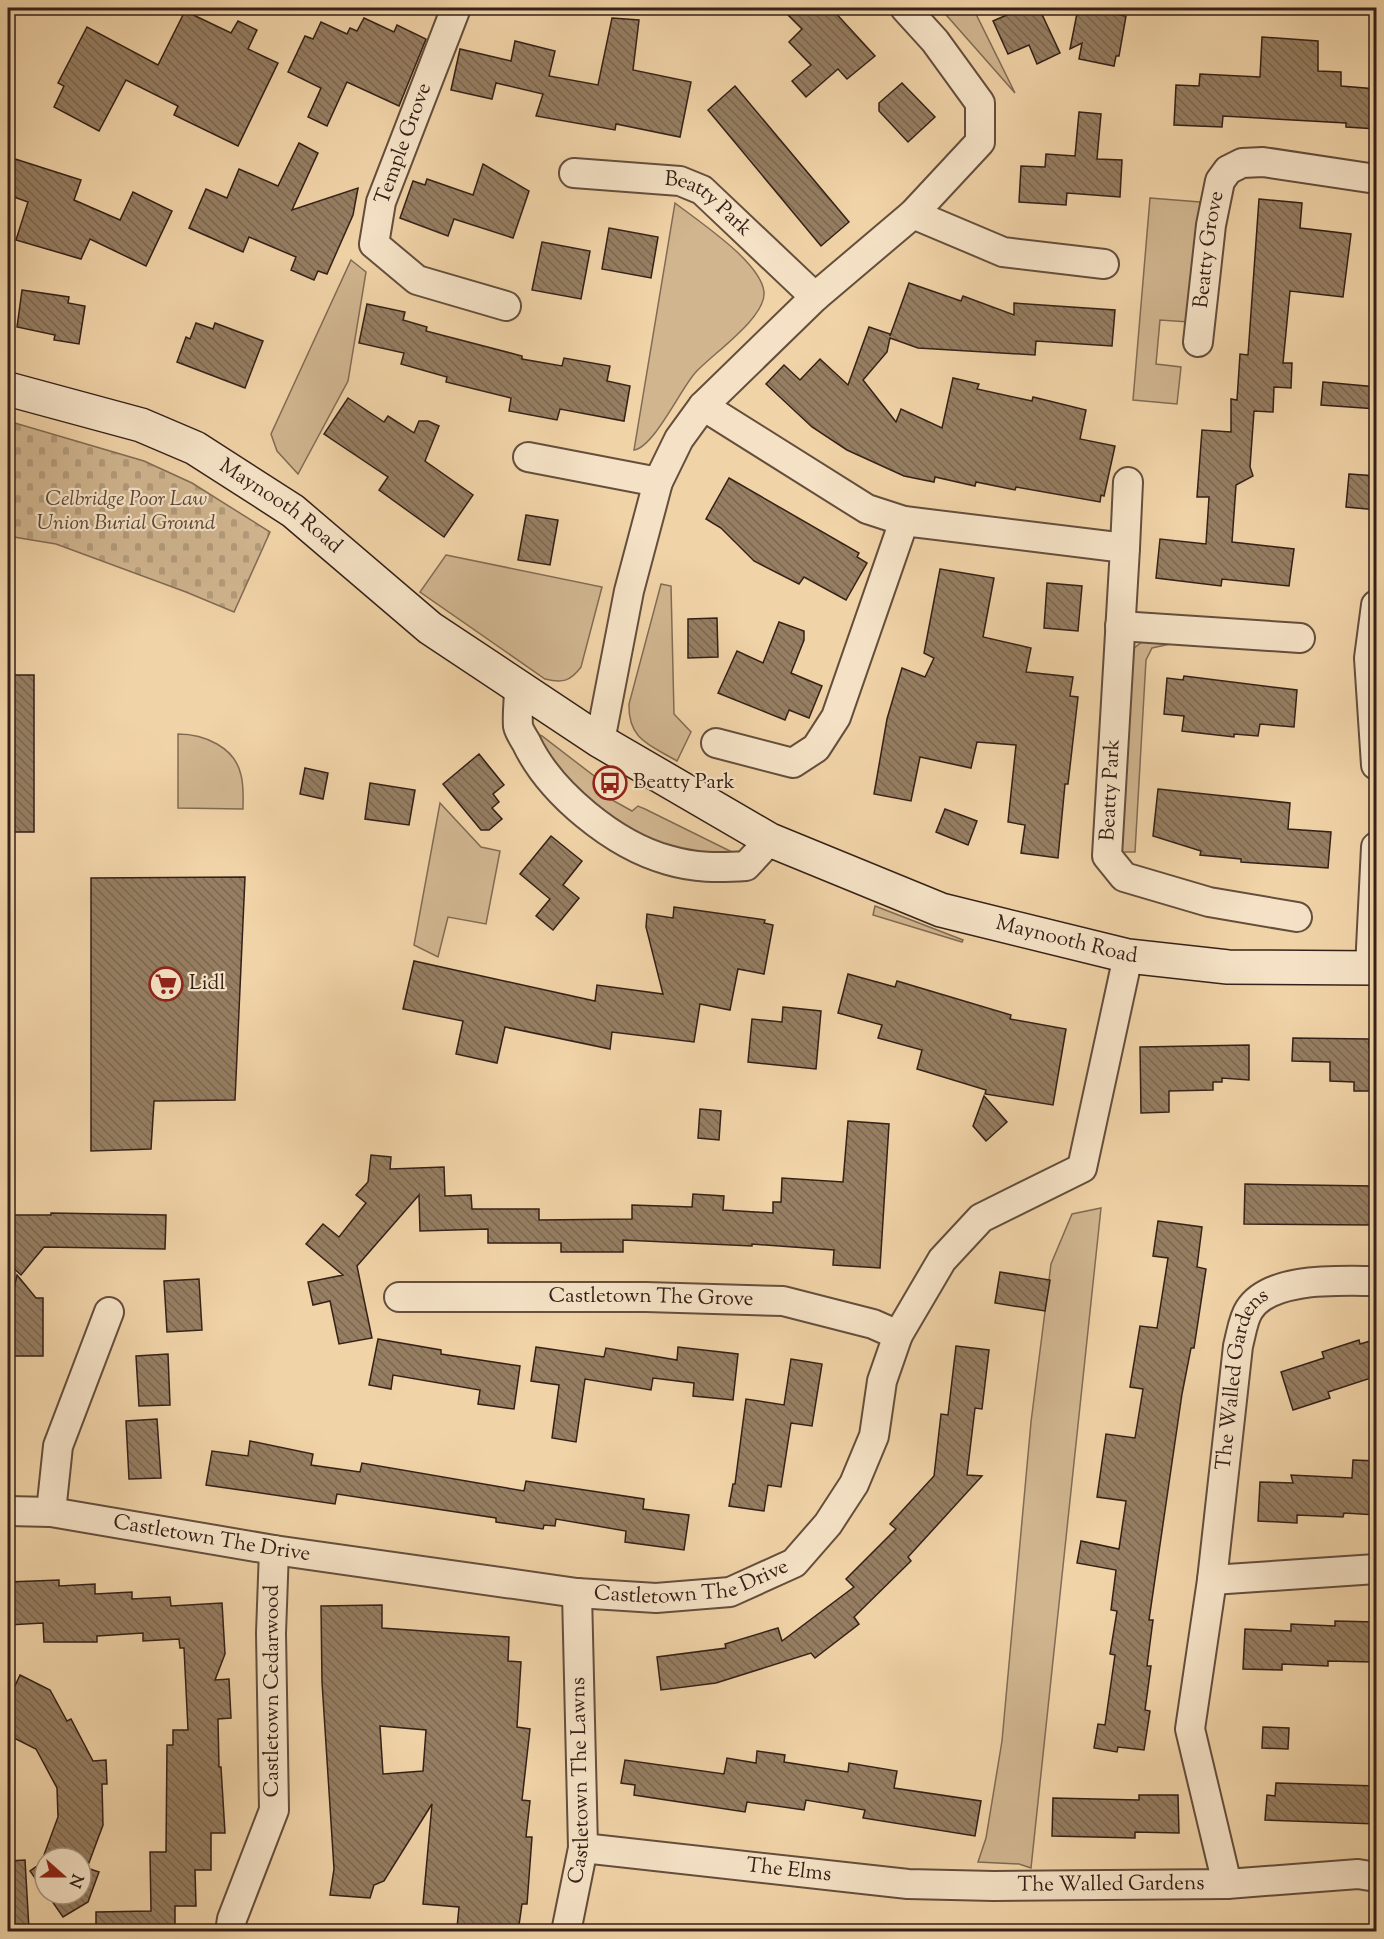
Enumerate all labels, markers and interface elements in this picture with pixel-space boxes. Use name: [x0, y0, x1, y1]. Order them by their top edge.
street label: Temple Grove: [368, 79, 440, 209]
street label: Beatty Park: [664, 165, 758, 245]
street label: Beatty Grove: [1187, 188, 1233, 310]
street label: Maynooth Road: [213, 452, 348, 561]
park label: Celbridge Poor Law Union Burial Ground: [37, 485, 216, 539]
street label: Beatty Park: [1093, 738, 1129, 842]
bus stop icon: Beatty Park: [592, 765, 628, 801]
place label: Beatty Park: [633, 768, 735, 798]
street label: Maynooth Road: [992, 909, 1139, 972]
supermarket icon: Lidl: [148, 966, 184, 1002]
place label: Lidl: [189, 969, 225, 999]
street label: The Walled Gardens: [1209, 1281, 1275, 1472]
street label: Castletown The Grove: [548, 1282, 754, 1315]
street label: Castletown The Drive: [111, 1508, 312, 1570]
street label: Castletown The Drive: [593, 1552, 794, 1613]
street label: Castletown Cedarwood: [258, 1584, 288, 1797]
street label: Castletown The Lawns: [561, 1677, 598, 1887]
north arrow: [33, 1846, 93, 1906]
street label: The Elms: [745, 1851, 833, 1890]
street label: The Walled Gardens: [1017, 1869, 1205, 1901]
text: N: [62, 1870, 88, 1891]

